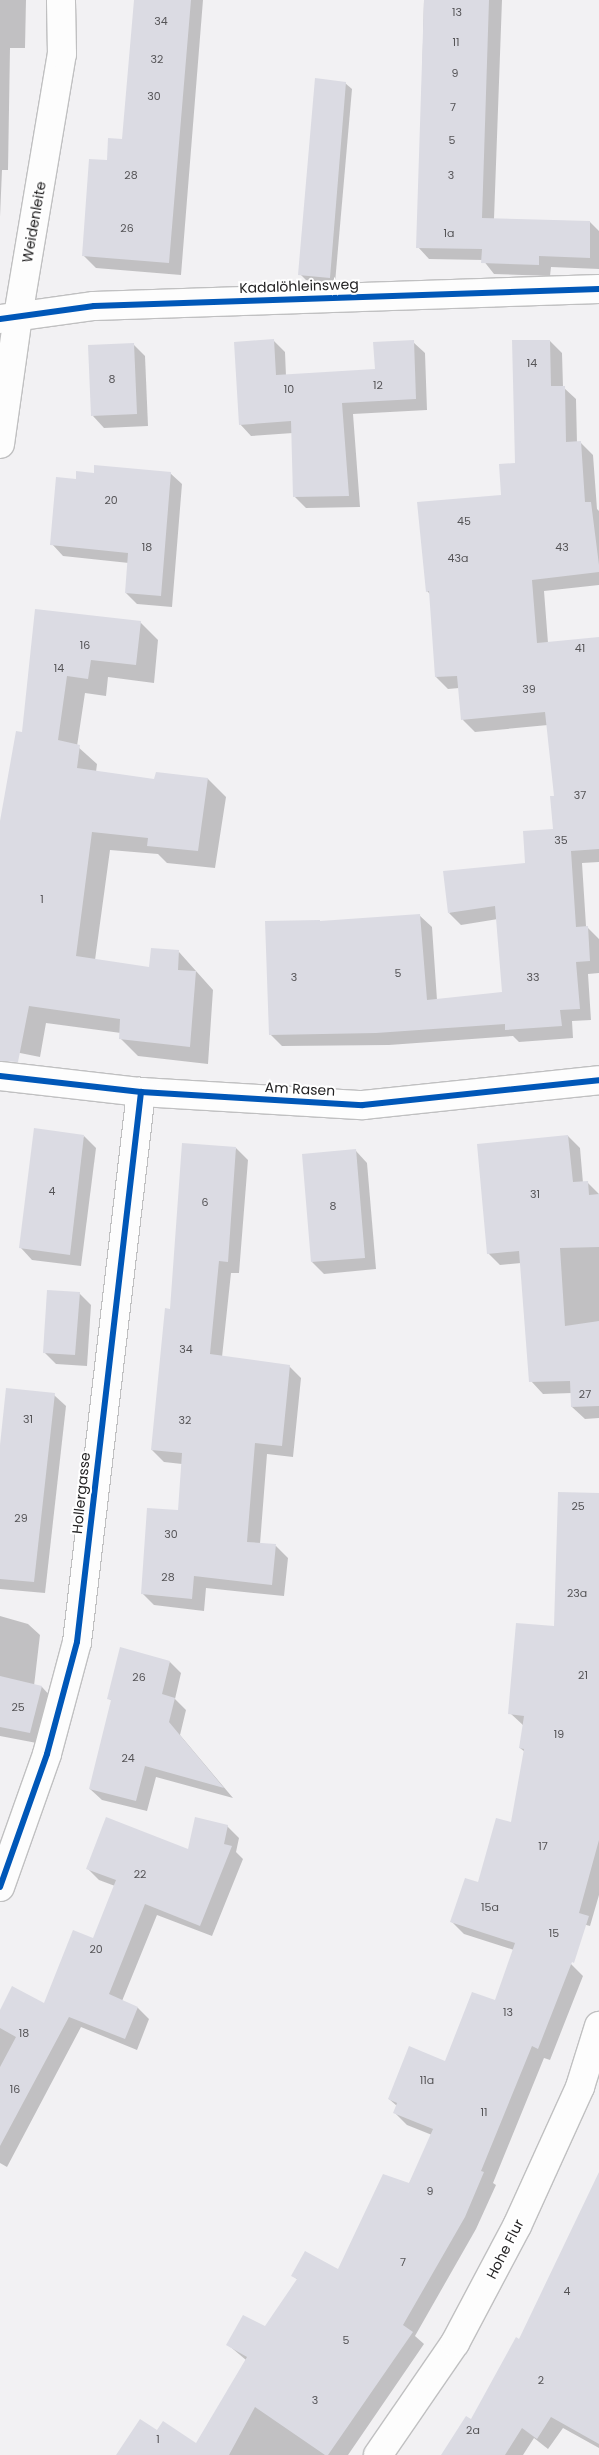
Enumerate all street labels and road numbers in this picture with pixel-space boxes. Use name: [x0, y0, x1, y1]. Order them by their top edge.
street label: Weidenleite: [19, 180, 49, 264]
street label: Kadalöhleinsweg: [239, 276, 359, 296]
street label: Am Rasen: [264, 1079, 336, 1099]
street label: Hollergasse: [68, 1452, 94, 1534]
street label: Hohe Flur: [483, 2216, 527, 2282]

